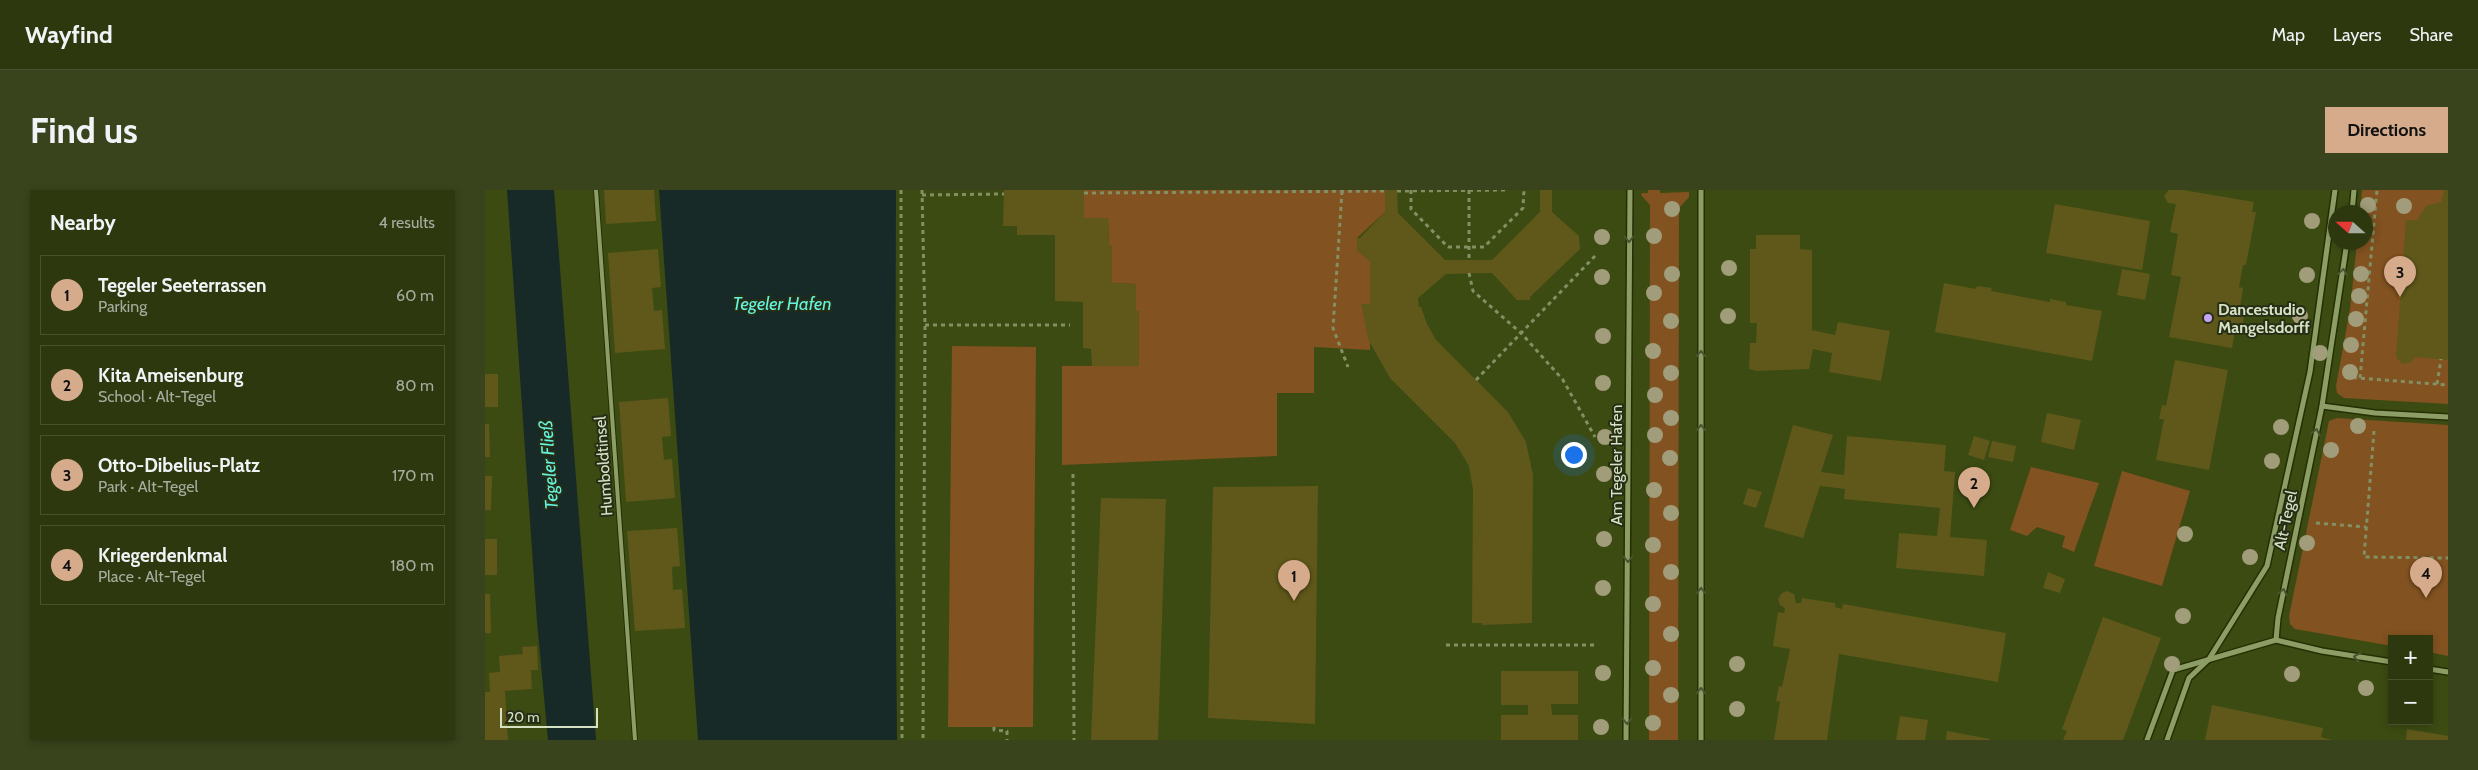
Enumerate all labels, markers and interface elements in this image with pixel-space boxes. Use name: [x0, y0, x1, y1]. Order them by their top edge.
text: Wayfind: [25, 20, 113, 49]
text: Map: [2272, 24, 2305, 46]
text: Layers: [2333, 24, 2382, 46]
text: Share: [2410, 24, 2453, 46]
button: Directions: [2325, 107, 2448, 153]
text: Find us: [30, 109, 138, 152]
north arrow: [2328, 205, 2373, 250]
text: Nearby: [50, 210, 116, 235]
text: 4 results: [378, 213, 435, 232]
one-way arrow: [1624, 235, 1635, 243]
pin: 3: [2384, 256, 2416, 297]
one-way arrow: [2337, 268, 2347, 276]
text: Tegeler Seeterrassen: [98, 274, 267, 297]
text: 1: [64, 286, 70, 305]
text: 60 m: [396, 286, 434, 305]
water label: Tegeler Hafen: [732, 293, 832, 315]
text: Parking: [98, 297, 147, 316]
place label: Dancestudio Mangelsdorff: [2218, 300, 2310, 337]
marker: Dancestudio Mangelsdorff: [2202, 312, 2214, 324]
one-way arrow: [1696, 350, 1706, 358]
text: Kita Ameisenburg: [98, 364, 243, 387]
text: 2: [63, 376, 71, 395]
text: 80 m: [396, 376, 434, 395]
text: School · Alt-Tegel: [98, 387, 216, 406]
street label: Am Tegeler Hafen: [1607, 405, 1626, 525]
street label: Humboldtinsel: [591, 415, 616, 517]
water label: Tegeler Fließ: [535, 420, 563, 510]
one-way arrow: [1696, 424, 1706, 432]
one-way arrow: [2311, 428, 2321, 437]
your location: [1561, 442, 1587, 468]
text: Otto-Dibelius-Platz: [98, 454, 260, 477]
text: 3: [63, 466, 71, 485]
text: 170 m: [392, 466, 434, 485]
pin: 2: [1958, 467, 1990, 508]
text: Park · Alt-Tegel: [98, 477, 198, 496]
street label: Alt-Tegel: [2270, 488, 2301, 552]
text: Kriegerdenkmal: [98, 544, 227, 567]
one-way arrow: [1622, 555, 1633, 563]
text: 4: [62, 556, 72, 575]
text: 180 m: [390, 556, 434, 575]
pin: 4: [2410, 557, 2442, 598]
pin: 1: [1278, 560, 1310, 601]
text: Place · Alt-Tegel: [98, 567, 205, 586]
one-way arrow: [1696, 586, 1706, 594]
one-way arrow: [2278, 587, 2288, 596]
map controls: [2388, 635, 2433, 725]
button: +: [2388, 635, 2433, 680]
one-way arrow: [2352, 652, 2361, 662]
button: −: [2388, 680, 2433, 725]
one-way arrow: [1696, 687, 1706, 695]
scale bar: [500, 705, 597, 728]
text: 20 m: [507, 708, 540, 726]
one-way arrow: [1621, 717, 1632, 725]

